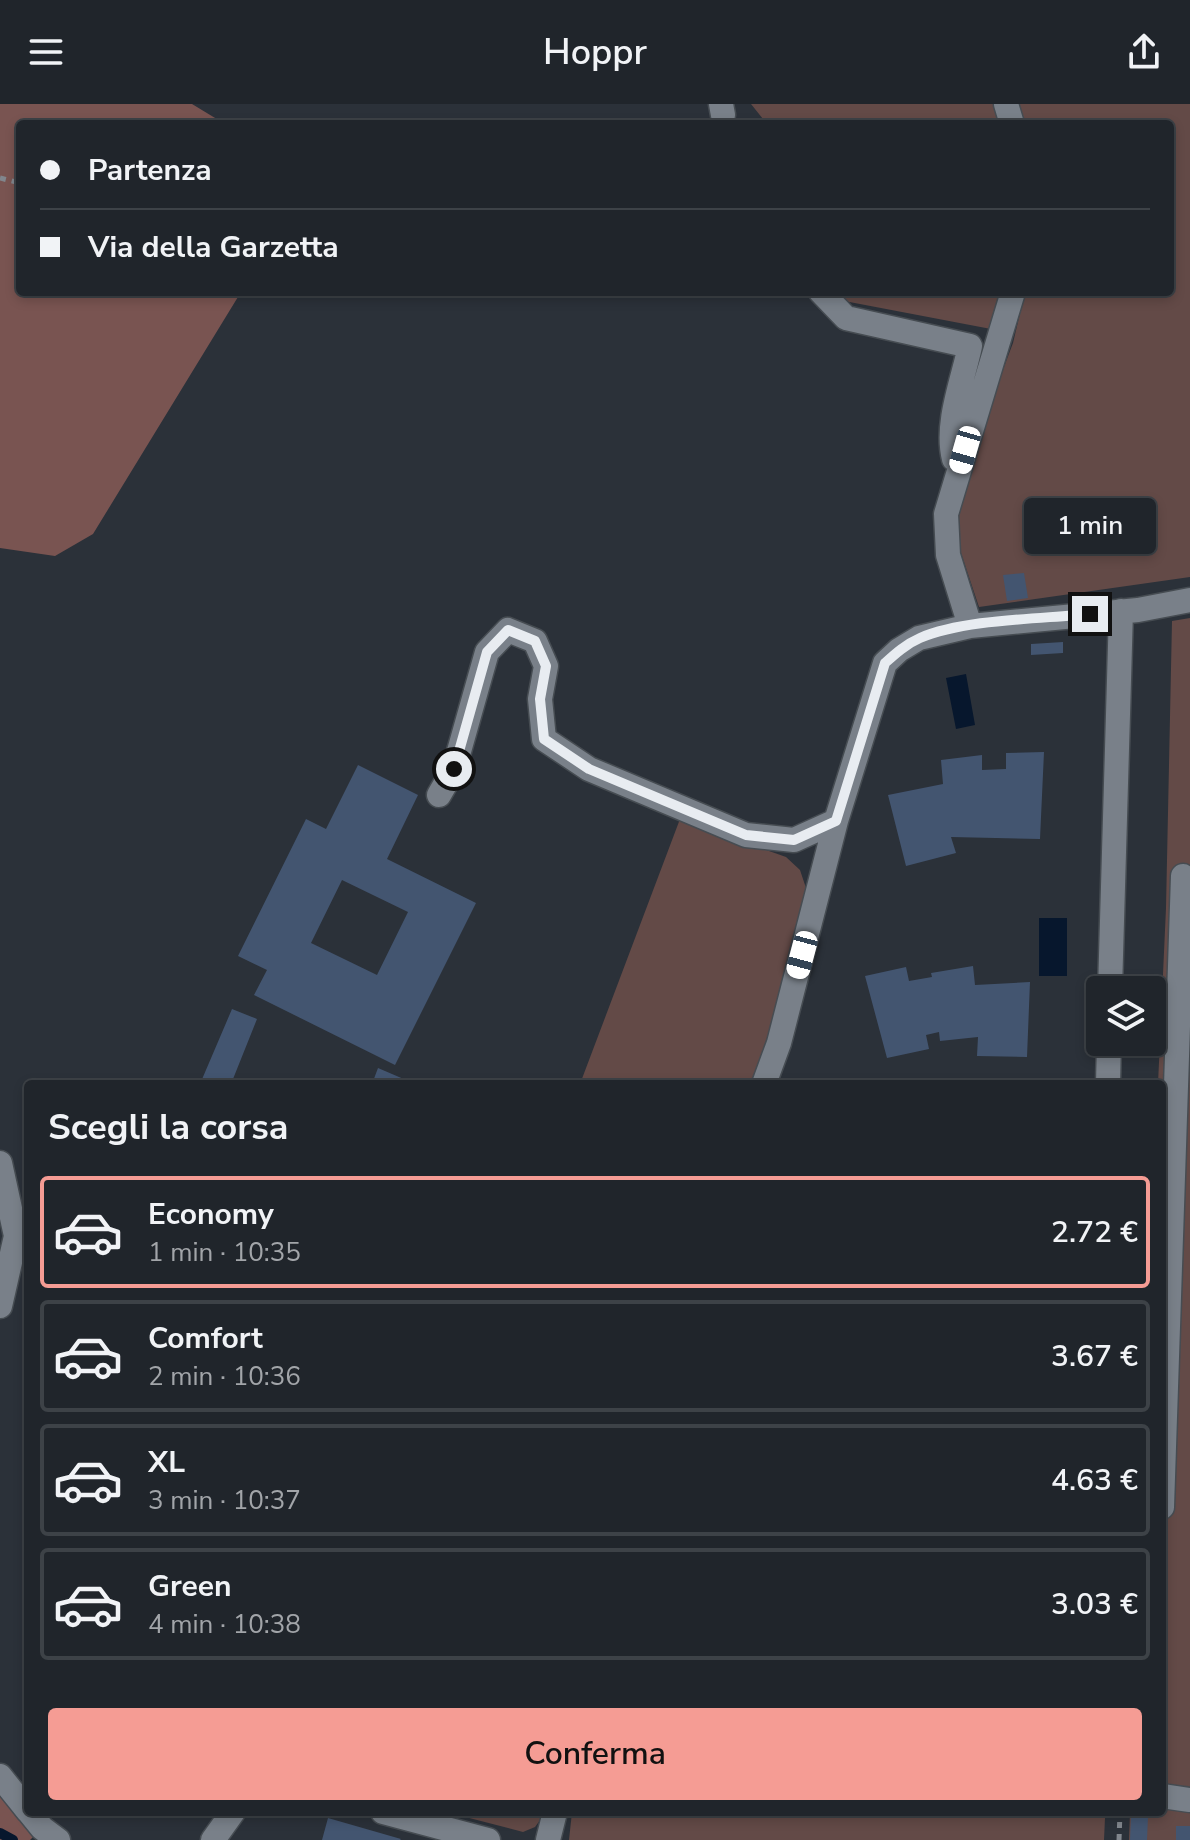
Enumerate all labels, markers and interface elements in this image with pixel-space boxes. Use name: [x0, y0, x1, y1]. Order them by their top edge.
text: Hoppr: [543, 28, 647, 77]
icon: menu: [24, 30, 68, 74]
icon: share: [1122, 30, 1166, 74]
text: Partenza: [88, 150, 212, 191]
text: Via della Garzetta: [88, 227, 339, 268]
car: [947, 424, 983, 476]
callout: 1 min: [1024, 498, 1156, 554]
text: 1 min: [1057, 508, 1123, 543]
route end: [1072, 596, 1108, 632]
route start: [436, 751, 472, 787]
car: [784, 929, 820, 981]
map controls: [1086, 976, 1166, 1056]
button: layers: [1086, 976, 1166, 1056]
text: Scegli la corsa: [48, 1103, 288, 1152]
text: Economy: [148, 1194, 274, 1235]
icon: car: [52, 1196, 124, 1268]
text: 2.72 €: [1051, 1212, 1138, 1253]
text: 1 min · 10:35: [148, 1235, 301, 1270]
text: Comfort: [148, 1318, 263, 1359]
icon: car: [52, 1320, 124, 1392]
text: 3.67 €: [1051, 1336, 1138, 1377]
text: 2 min · 10:36: [148, 1359, 301, 1394]
text: XL: [148, 1442, 185, 1483]
icon: car: [52, 1444, 124, 1516]
text: 4.63 €: [1051, 1460, 1138, 1501]
text: 3 min · 10:37: [148, 1483, 301, 1518]
text: Green: [148, 1566, 232, 1607]
icon: car: [52, 1568, 124, 1640]
text: 3.03 €: [1051, 1584, 1138, 1625]
text: 4 min · 10:38: [148, 1607, 301, 1642]
button: Conferma: [48, 1708, 1142, 1800]

